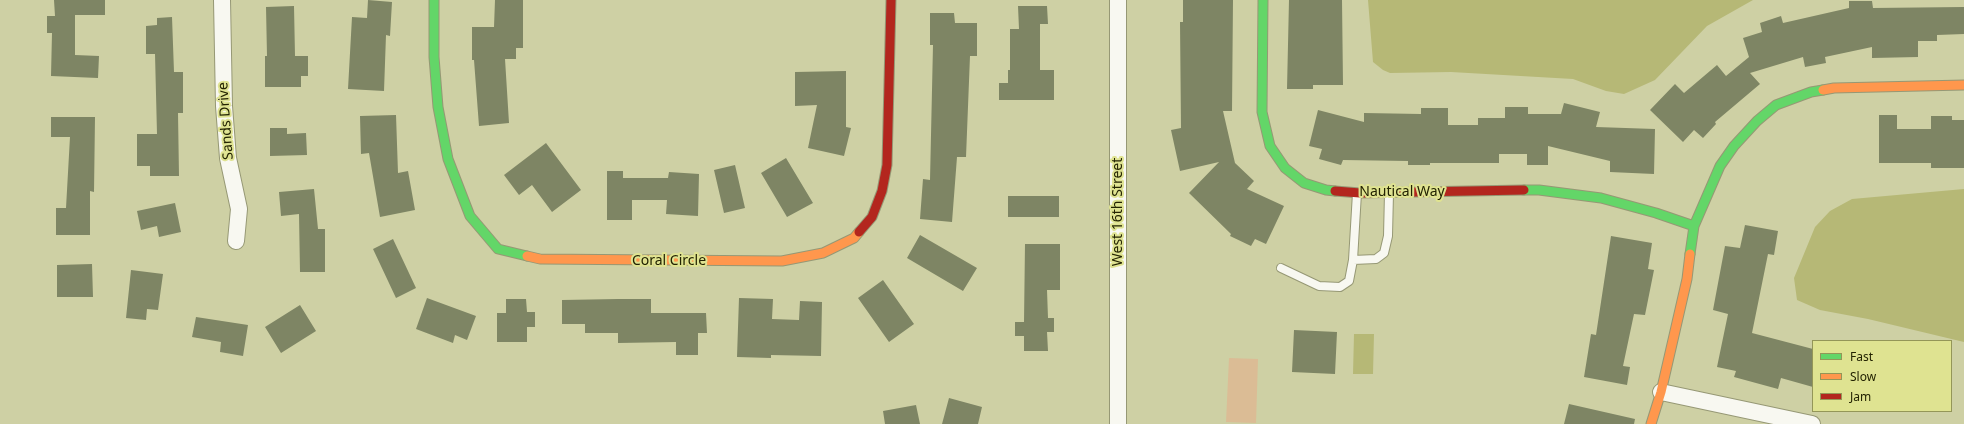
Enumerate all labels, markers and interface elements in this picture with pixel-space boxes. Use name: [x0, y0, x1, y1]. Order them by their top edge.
street label: Sands Drive: [215, 82, 237, 160]
street label: West 16th Street: [1110, 158, 1126, 266]
street label: Nautical Way: [1359, 184, 1445, 200]
street label: Coral Circle: [632, 253, 706, 269]
legend: [1812, 340, 1952, 412]
text: Fast: [1850, 348, 1873, 365]
text: Slow: [1850, 368, 1876, 385]
text: Jam: [1850, 388, 1871, 405]

